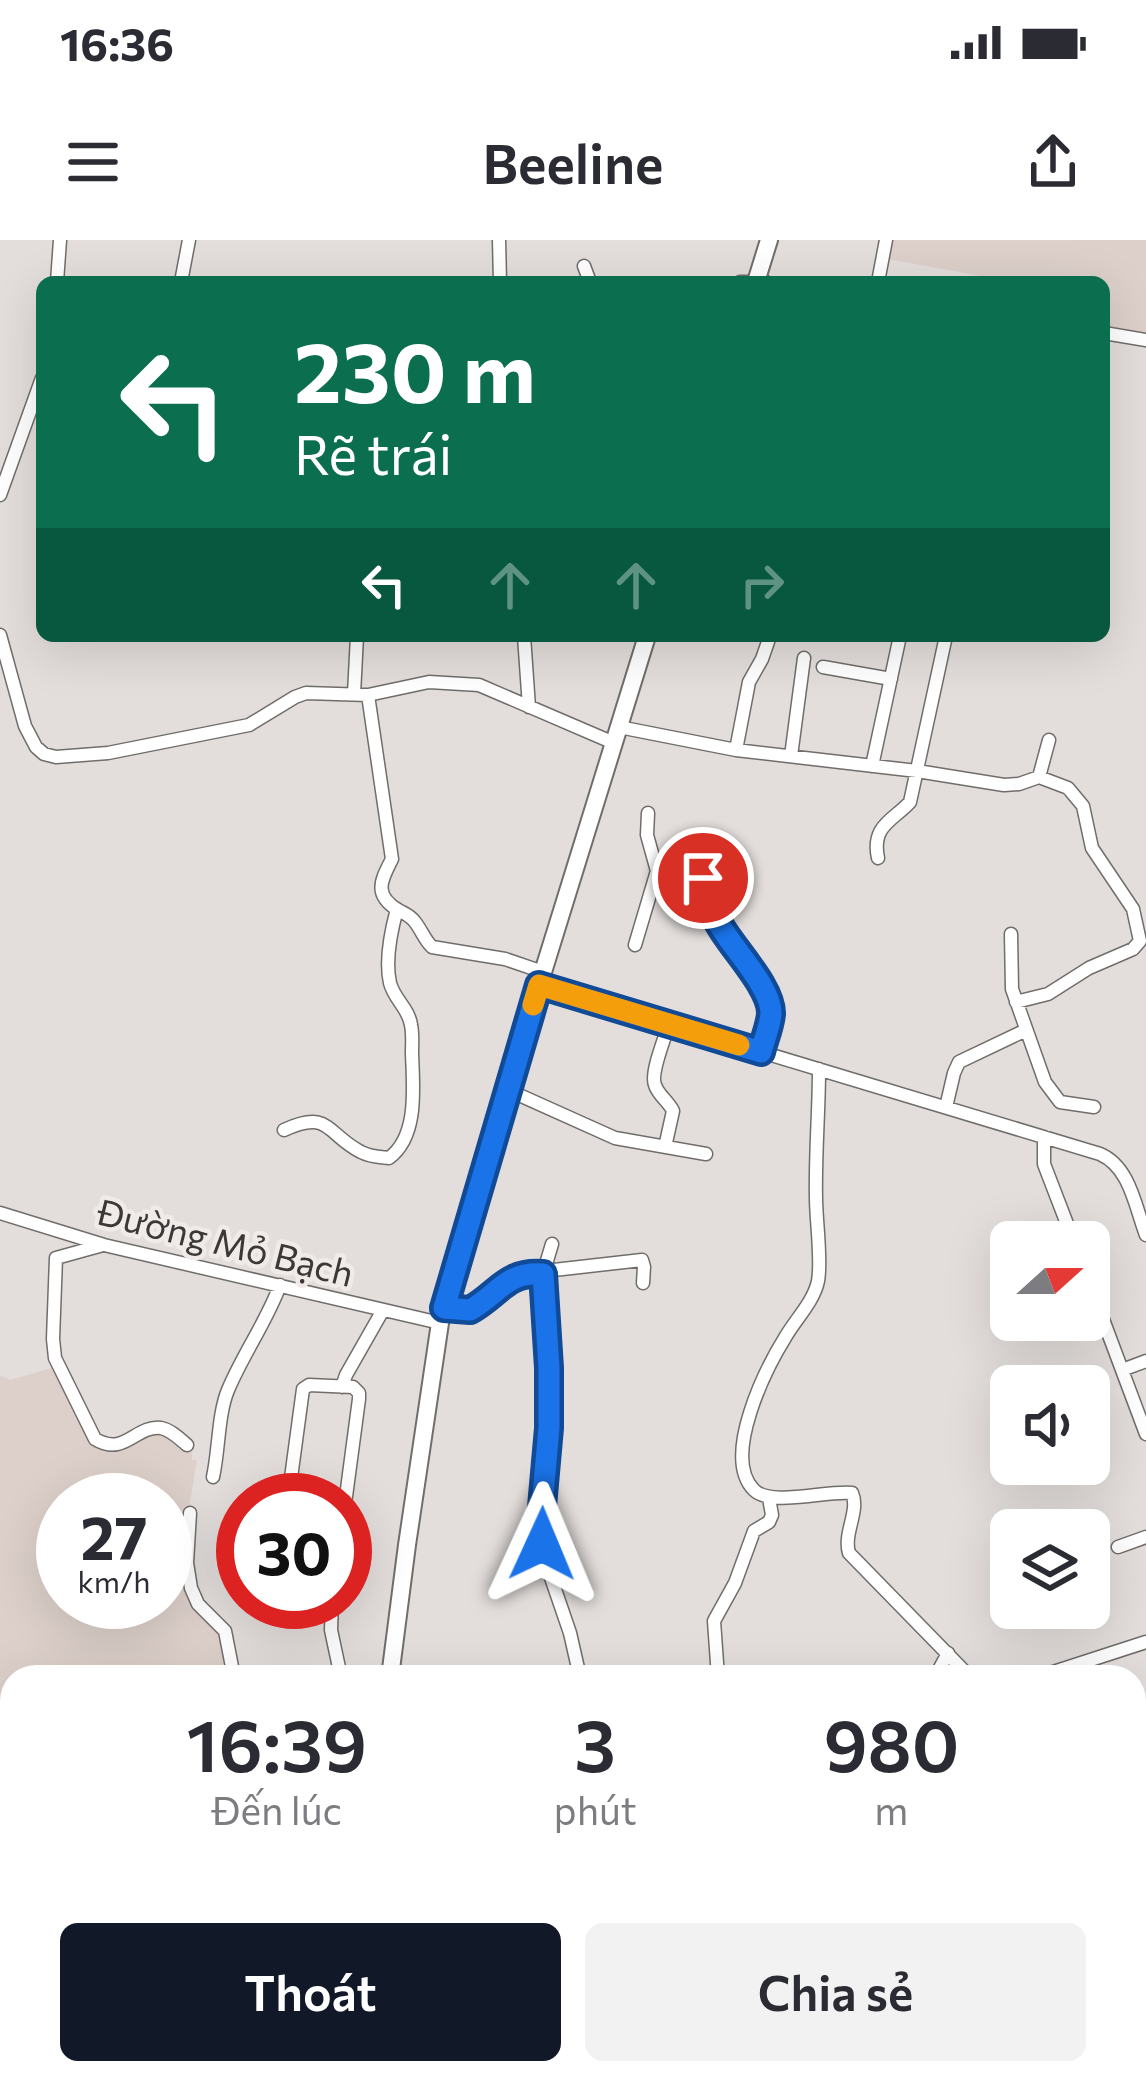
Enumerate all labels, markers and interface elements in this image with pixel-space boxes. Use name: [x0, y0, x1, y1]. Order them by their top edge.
text: 16:36: [60, 15, 174, 70]
icon: menu: [60, 129, 126, 195]
text: Beeline: [482, 129, 664, 195]
icon: share: [1020, 129, 1086, 195]
text: 230 m: [294, 318, 536, 420]
icon: left: [96, 324, 252, 480]
text: Rẽ trái: [294, 420, 452, 486]
icon: left: [351, 552, 417, 618]
icon: ahead: [477, 552, 543, 618]
icon: ahead: [603, 552, 669, 618]
icon: right: [729, 552, 795, 618]
pin: [652, 827, 754, 929]
icon: arrive: [670, 845, 736, 911]
street label: Đường Mỏ Bạch: [92, 1188, 359, 1294]
north arrow: [990, 1221, 1110, 1341]
map controls: [990, 1221, 1110, 1629]
button: sound: [990, 1365, 1110, 1485]
speed limit sign: 30: [216, 1473, 372, 1629]
position arrow: [479, 1481, 605, 1607]
text: 27: [81, 1499, 147, 1572]
button: layers: [990, 1509, 1110, 1629]
text: km/h: [78, 1562, 150, 1599]
text: 16:39: [187, 1699, 367, 1787]
text: 3: [574, 1699, 616, 1787]
text: 980: [823, 1699, 959, 1787]
text: Đến lúc: [212, 1785, 342, 1833]
text: phút: [554, 1785, 637, 1833]
text: m: [874, 1785, 908, 1833]
button: Thoát: [60, 1923, 561, 2061]
button: Chia sẻ: [585, 1923, 1086, 2061]

